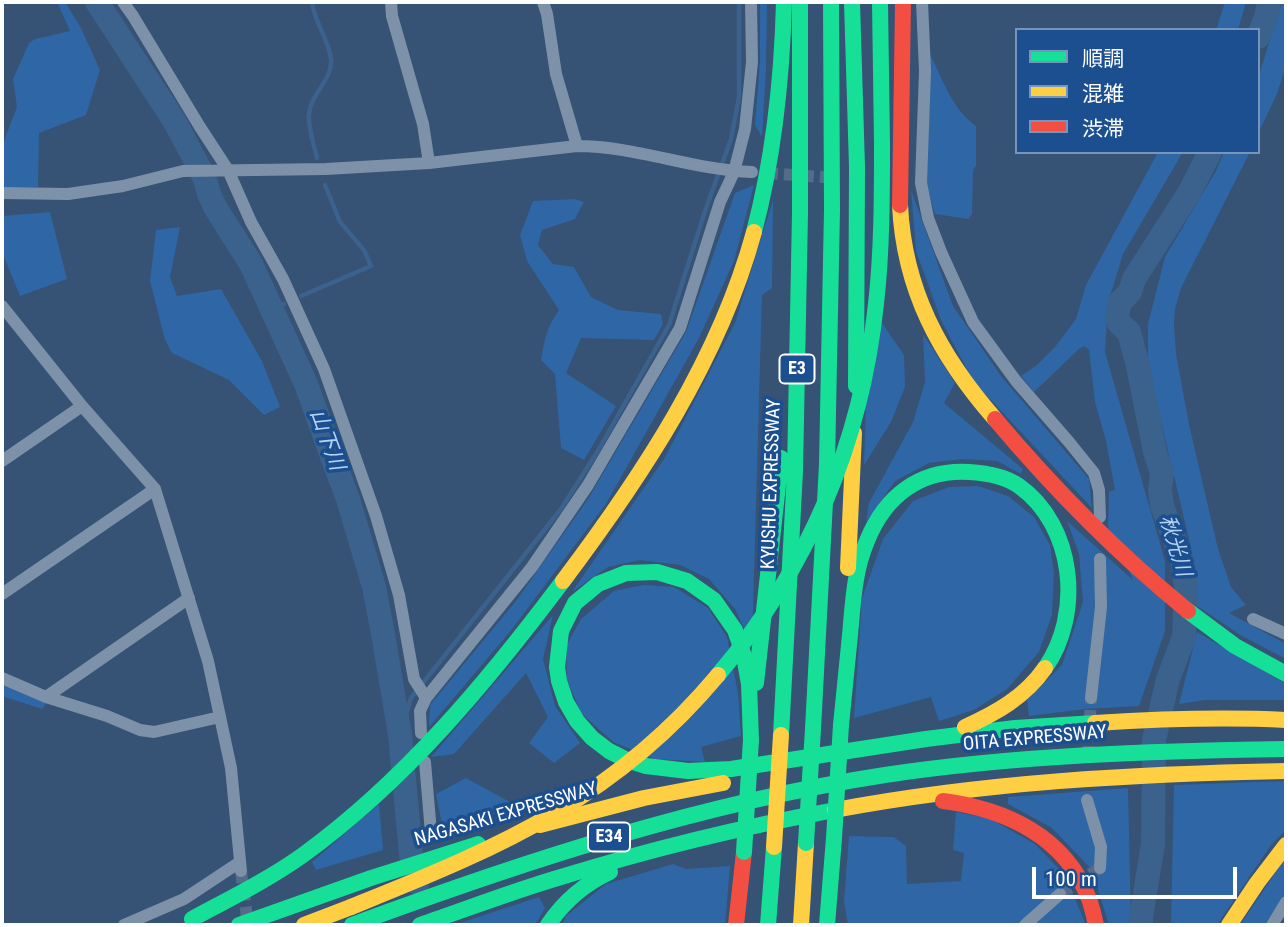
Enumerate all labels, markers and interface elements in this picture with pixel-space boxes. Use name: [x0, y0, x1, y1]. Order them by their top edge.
legend: [1015, 28, 1260, 154]
text: 順調: [1082, 47, 1124, 71]
text: 混雑: [1082, 82, 1124, 106]
text: 渋滞: [1082, 117, 1124, 141]
road number: E3: [780, 354, 814, 384]
street label: KYUSHU EXPRESSWAY: [758, 398, 786, 570]
water label: 山下川: [303, 406, 349, 474]
water label: 秋光川: [1153, 512, 1195, 580]
street label: OITA EXPRESSWAY: [962, 721, 1108, 757]
street label: NAGASAKI EXPRESSWAY: [412, 778, 600, 852]
road number: E34: [588, 822, 630, 852]
scale bar: [1036, 853, 1241, 897]
text: 100 m: [1045, 867, 1097, 891]

